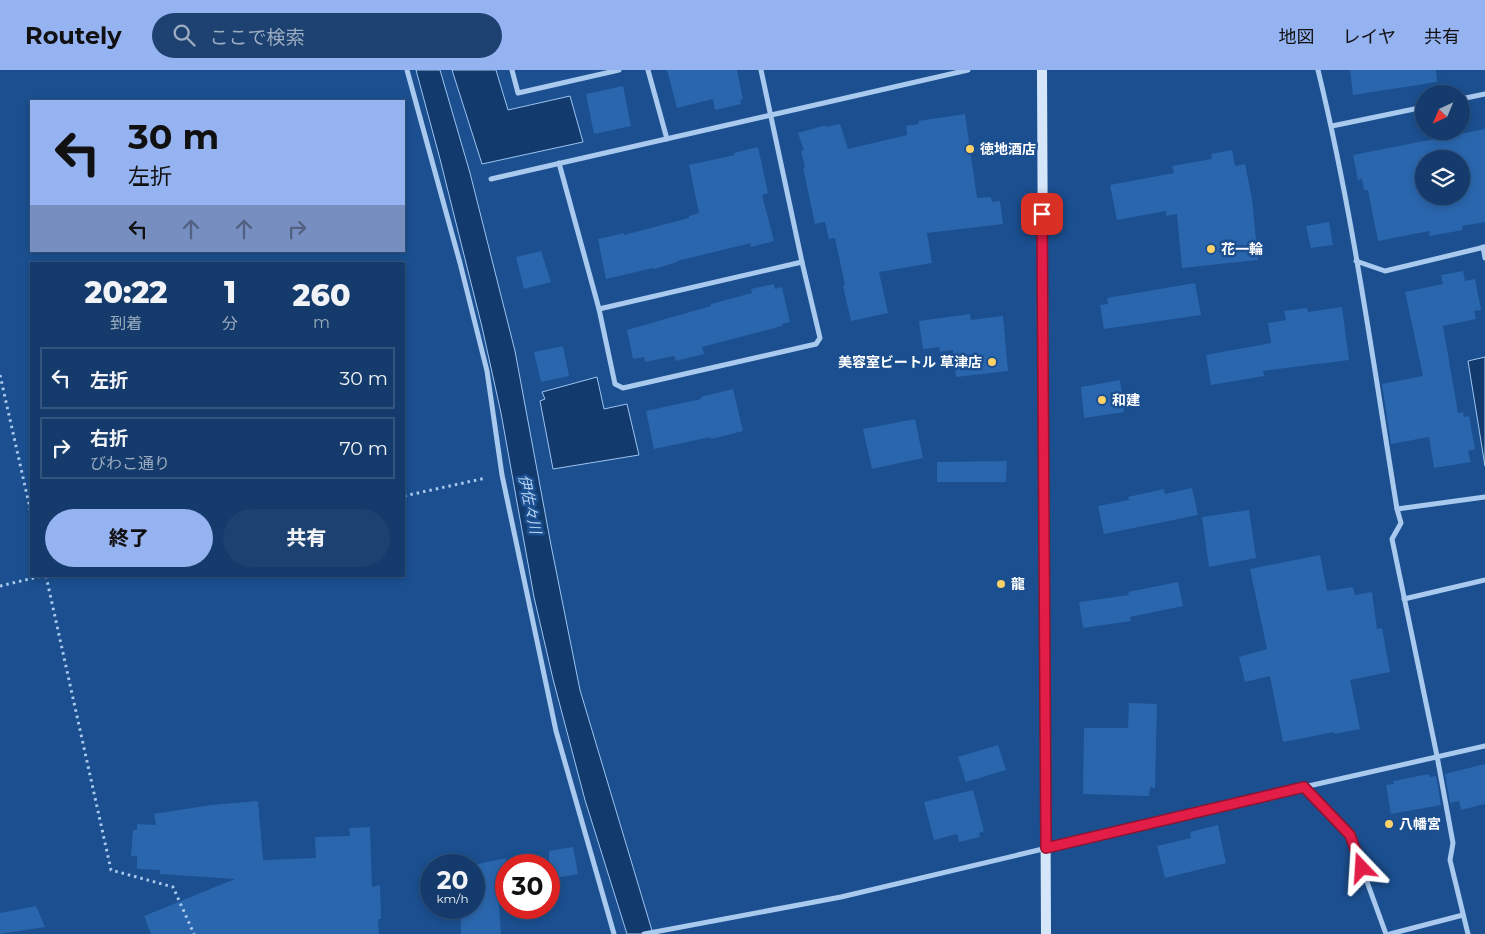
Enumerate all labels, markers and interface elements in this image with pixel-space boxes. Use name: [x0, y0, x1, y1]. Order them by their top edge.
search box: [152, 13, 502, 58]
text: Routely: [25, 21, 122, 50]
icon: search: [170, 21, 198, 49]
text: ここで検索: [210, 26, 305, 49]
text: 地図: [1279, 26, 1315, 48]
text: レイヤ: [1343, 26, 1396, 48]
text: 共有: [1424, 26, 1460, 48]
north arrow: [1415, 85, 1470, 140]
map controls: [1415, 85, 1470, 205]
text: 30 m: [128, 115, 219, 158]
icon: left: [45, 120, 110, 185]
place label: 徳地酒店: [980, 140, 1036, 158]
marker: 徳地酒店: [964, 143, 976, 155]
button: layers: [1415, 150, 1470, 205]
text: 左折: [128, 163, 172, 190]
pin: [1021, 193, 1063, 235]
icon: arrive: [1028, 200, 1056, 228]
icon: left: [124, 215, 152, 243]
icon: ahead: [177, 215, 205, 243]
icon: ahead: [230, 215, 258, 243]
icon: right: [283, 215, 311, 243]
place label: 花一輪: [1221, 240, 1263, 258]
marker: 花一輪: [1205, 243, 1217, 255]
text: 20:22: [85, 274, 167, 311]
text: 1: [224, 274, 236, 311]
text: 260: [292, 277, 350, 314]
text: m: [313, 313, 330, 332]
text: 到着: [110, 314, 142, 333]
text: 分: [222, 314, 238, 333]
place label: 美容室ビートル 草津店: [838, 353, 982, 371]
marker: 美容室ビートル 草津店: [986, 356, 998, 368]
icon: left: [47, 364, 75, 392]
text: 30 m: [340, 367, 388, 390]
text: 左折: [90, 369, 128, 392]
place label: 和建: [1112, 391, 1140, 409]
marker: 和建: [1096, 394, 1108, 406]
text: 右折: [90, 427, 128, 450]
icon: right: [47, 434, 75, 462]
text: 70 m: [339, 437, 388, 460]
text: びわこ通り: [90, 454, 170, 473]
water label: 伊佐々川: [514, 473, 546, 537]
button: 終了: [45, 509, 213, 567]
button: 共有: [223, 509, 390, 567]
place label: 龍: [1011, 575, 1025, 593]
marker: 龍: [995, 578, 1007, 590]
place label: 八幡宮: [1399, 815, 1441, 833]
marker: 八幡宮: [1383, 818, 1395, 830]
position arrow: [1335, 841, 1387, 893]
speed limit sign: 30: [495, 854, 560, 919]
text: 20: [437, 865, 468, 895]
text: km/h: [436, 891, 469, 906]

